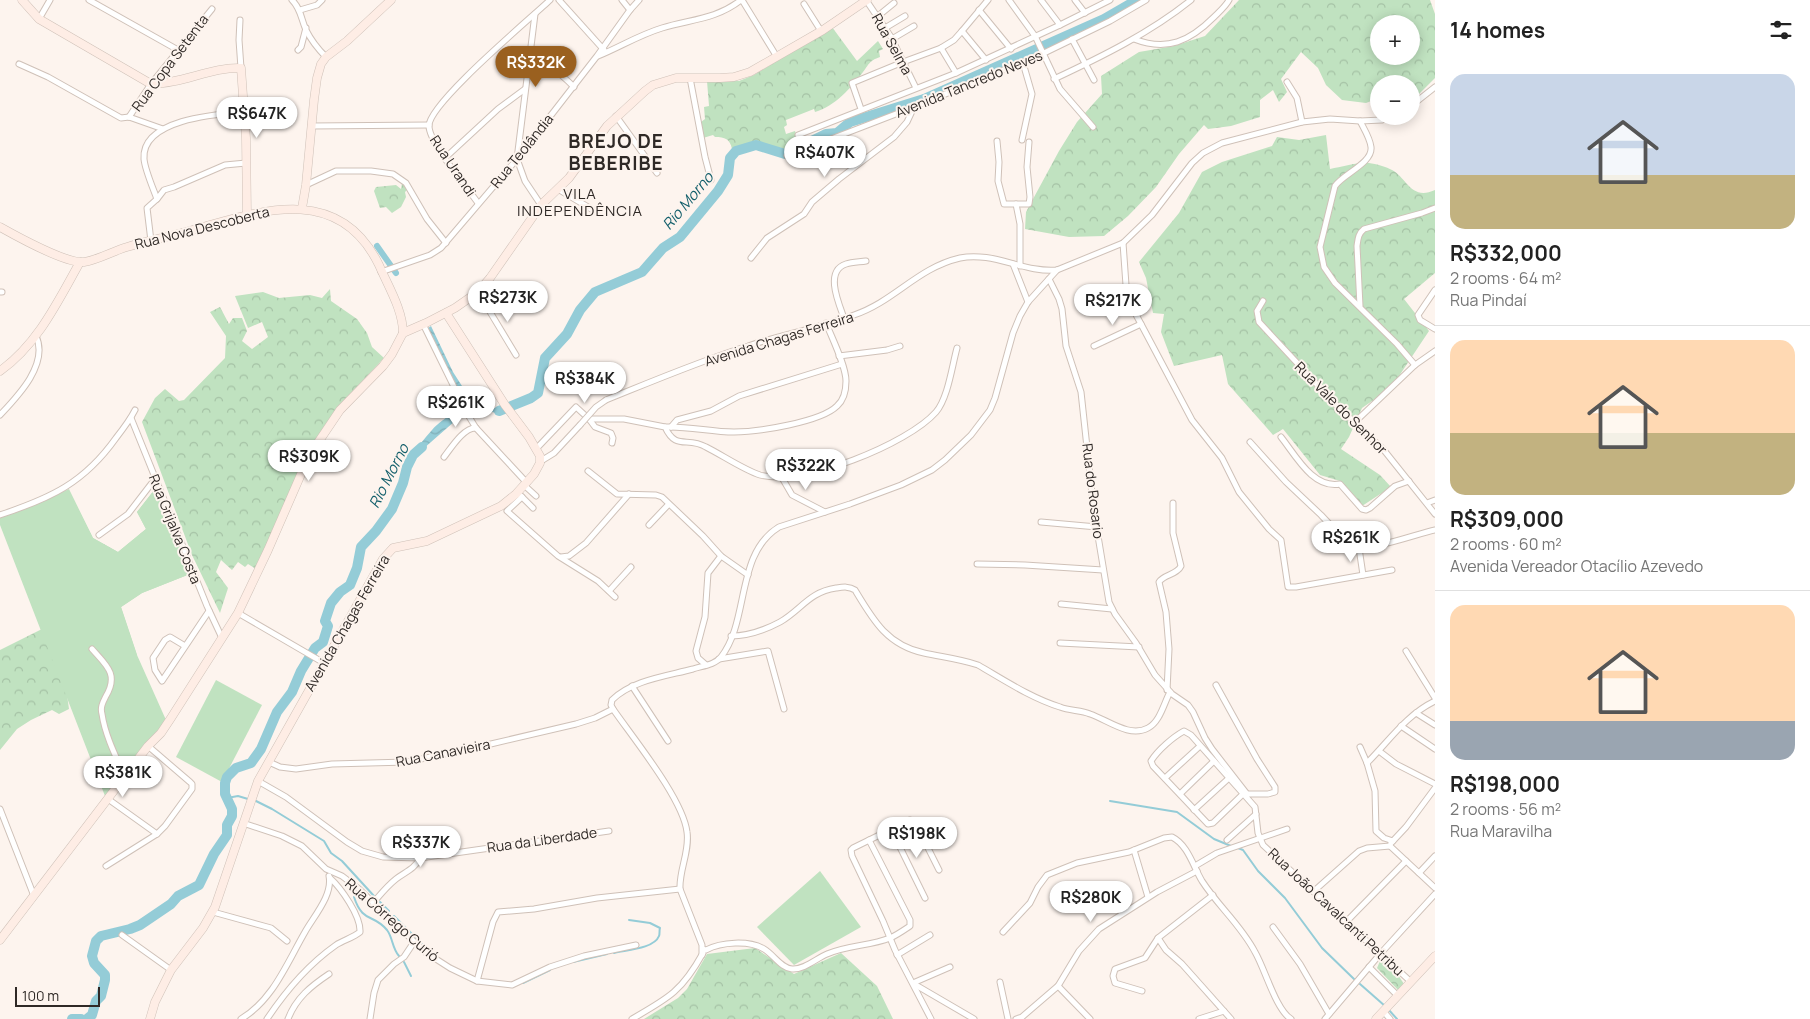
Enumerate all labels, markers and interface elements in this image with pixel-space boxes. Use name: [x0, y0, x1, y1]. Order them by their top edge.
street label: Rua Copa Setenta: [127, 10, 212, 115]
street label: Rua Selma: [868, 10, 917, 78]
map controls: [1370, 15, 1420, 125]
button: +: [1370, 15, 1420, 65]
text: 14 homes: [1450, 16, 1545, 44]
icon: filters: [1767, 16, 1795, 44]
street label: Avenida Tancredo Neves: [892, 45, 1045, 122]
pin: R$332K: [495, 46, 577, 88]
text: R$332K: [506, 51, 566, 73]
button: −: [1370, 75, 1420, 125]
pin: R$647K: [216, 96, 298, 139]
text: R$647K: [227, 102, 287, 124]
icon: home: [1578, 107, 1668, 197]
street label: Rua Teolândia: [486, 110, 557, 192]
district label: BREJO DE BEBERIBE: [568, 128, 664, 176]
street label: Rua Urandi: [426, 131, 481, 200]
pin: R$407K: [784, 136, 866, 178]
text: R$407K: [795, 141, 855, 163]
water label: Rio Morno: [657, 166, 719, 234]
district label: VILA INDEPENDÊNCIA: [517, 183, 643, 221]
street label: Rua Nova Descoberta: [133, 202, 271, 253]
text: R$332,000: [1450, 239, 1562, 267]
text: 2 rooms · 64 m²: [1450, 267, 1561, 289]
pin: R$273K: [467, 280, 549, 323]
pin: R$217K: [1072, 284, 1154, 326]
text: R$273K: [479, 286, 537, 308]
text: R$217K: [1085, 289, 1141, 311]
text: Rua Pindaí: [1450, 289, 1527, 311]
street label: Avenida Chagas Ferreira: [702, 307, 856, 370]
street label: Rua Vale do Senhor: [1291, 357, 1392, 458]
pin: R$384K: [544, 362, 626, 404]
text: R$384K: [555, 367, 615, 389]
icon: home: [1578, 372, 1668, 462]
pin: R$261K: [415, 386, 497, 428]
text: R$261K: [427, 391, 485, 413]
water label: Rio Morno: [363, 439, 414, 511]
pin: R$309K: [268, 440, 350, 482]
street label: Rua do Rosario: [1078, 442, 1109, 540]
text: R$309K: [279, 445, 339, 467]
pin: R$322K: [765, 448, 847, 491]
text: R$322K: [776, 454, 836, 476]
street label: Rua Grijalva Costa: [145, 471, 206, 586]
text: R$309,000: [1450, 505, 1564, 533]
pin: R$261K: [1310, 520, 1392, 563]
text: R$261K: [1322, 526, 1380, 548]
text: 2 rooms · 60 m²: [1450, 533, 1562, 555]
street label: Avenida Chagas Ferreira: [300, 551, 394, 695]
text: Avenida Vereador Otacílio Azevedo: [1450, 555, 1703, 577]
icon: home: [1578, 637, 1668, 727]
street label: Rua Canavieira: [394, 734, 492, 771]
pin: R$381K: [82, 756, 164, 798]
text: R$381K: [94, 761, 152, 783]
text: R$198,000: [1450, 770, 1560, 798]
text: 2 rooms · 56 m²: [1450, 798, 1561, 820]
pin: R$198K: [876, 816, 958, 859]
text: Rua Maravilha: [1450, 820, 1552, 842]
street label: Rua da Liberdade: [486, 822, 598, 857]
text: R$198K: [888, 822, 946, 844]
pin: R$337K: [380, 826, 462, 868]
text: R$337K: [392, 831, 450, 853]
street label: Rua João Cavalcanti Petribu: [1264, 844, 1408, 980]
street label: Rua Córrego Curió: [341, 874, 443, 966]
pin: R$280K: [1050, 880, 1132, 923]
text: R$280K: [1061, 886, 1121, 908]
scale bar: [15, 984, 100, 1007]
text: 100 m: [22, 986, 59, 1005]

